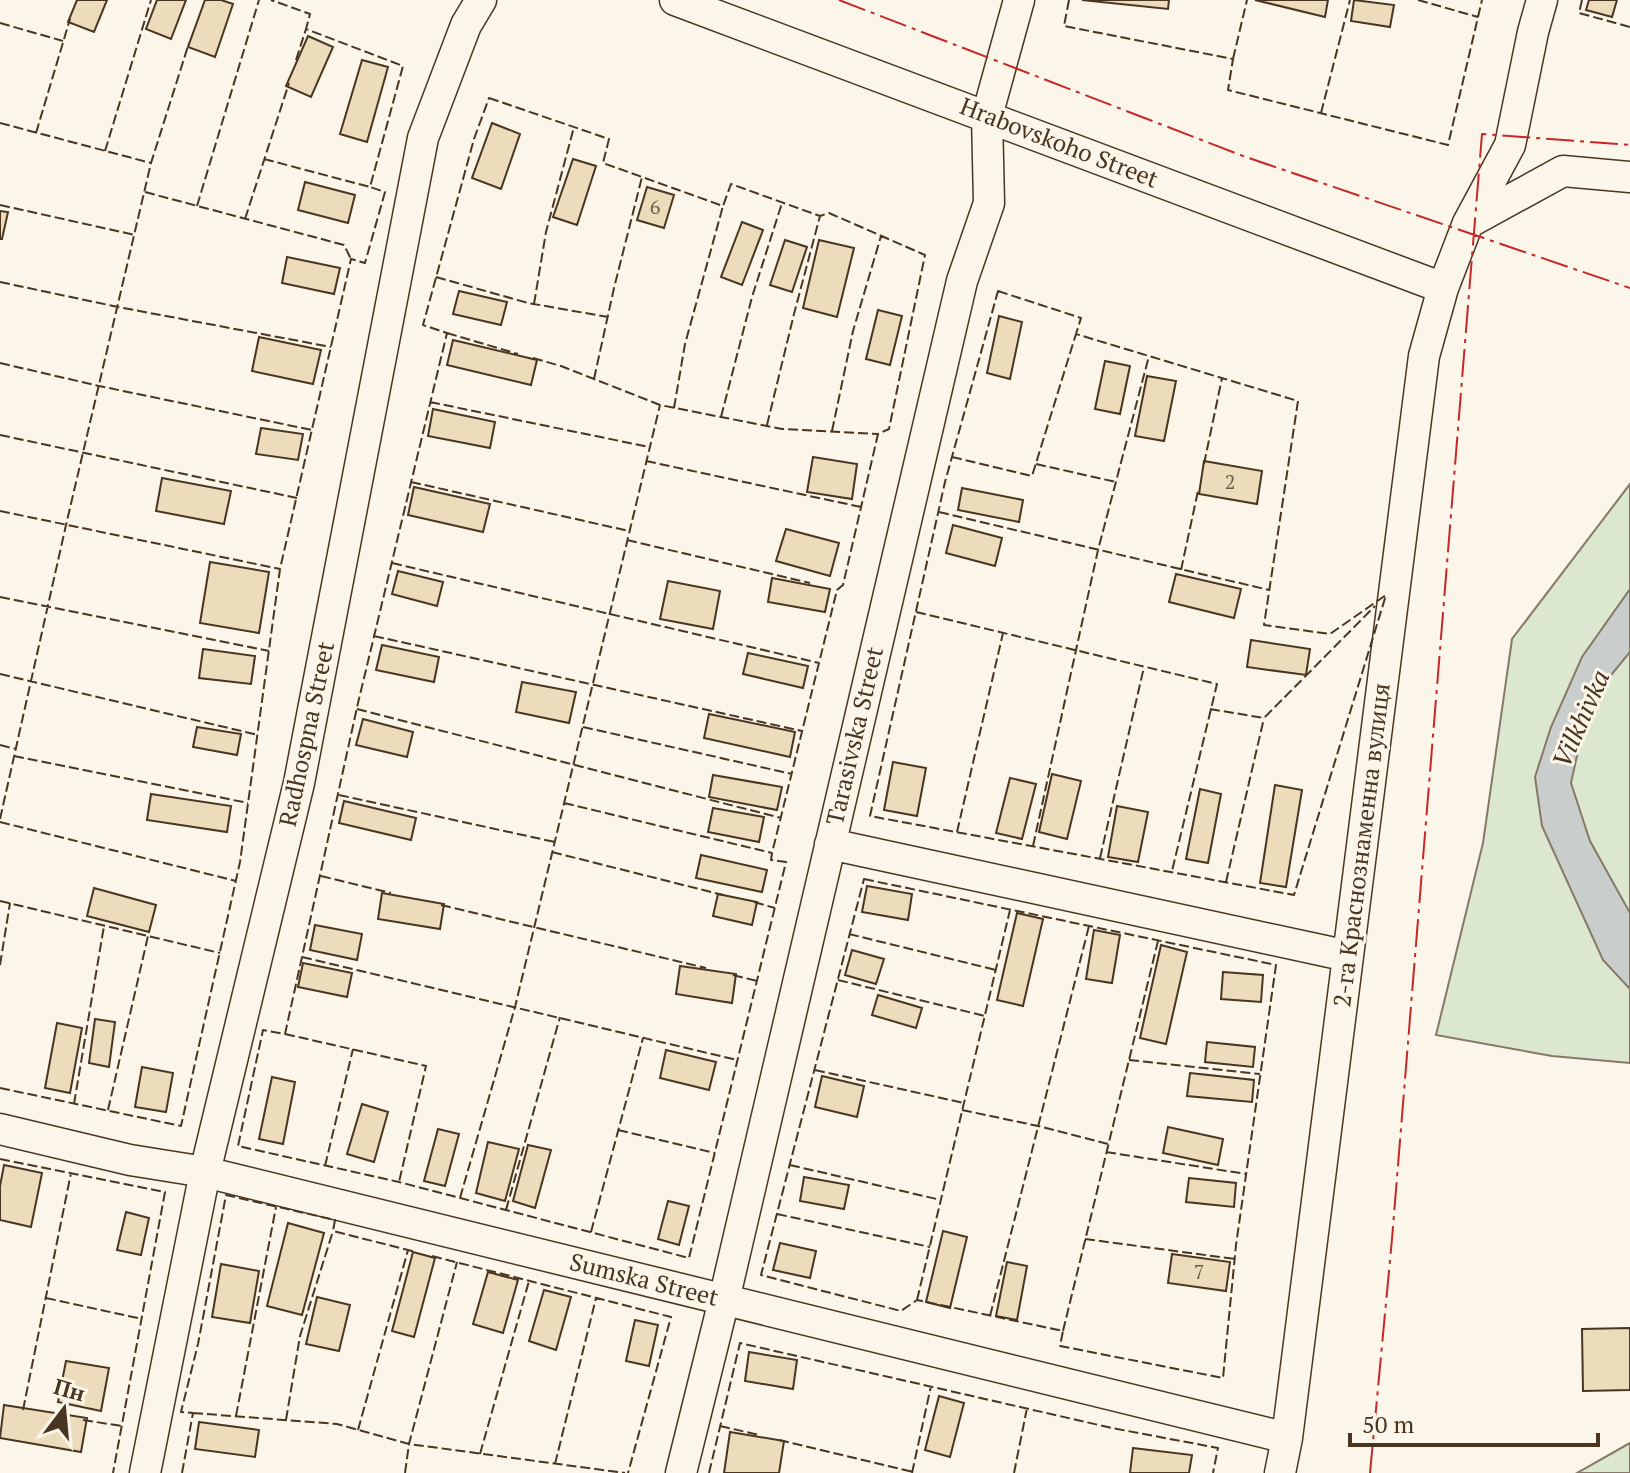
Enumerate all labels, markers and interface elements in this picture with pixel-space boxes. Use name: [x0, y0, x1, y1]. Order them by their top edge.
street label: Hrabovskoho Street: [956, 90, 1163, 195]
house number: 6: [650, 193, 661, 220]
house number: 2: [1225, 468, 1235, 495]
street label: Radhospna Street: [271, 638, 341, 829]
street label: Tarasivska Street: [818, 643, 890, 828]
water label: Vilkhivka: [1544, 664, 1617, 773]
street label: 2-га Краснознаменна вулиця: [1325, 681, 1397, 1009]
street label: Sumska Street: [567, 1245, 722, 1313]
house number: 7: [1194, 1258, 1204, 1285]
north arrow: [24, 1369, 104, 1449]
text: Пн: [51, 1371, 89, 1408]
scale bar: [1350, 1397, 1598, 1447]
text: 50 m: [1362, 1408, 1414, 1440]

